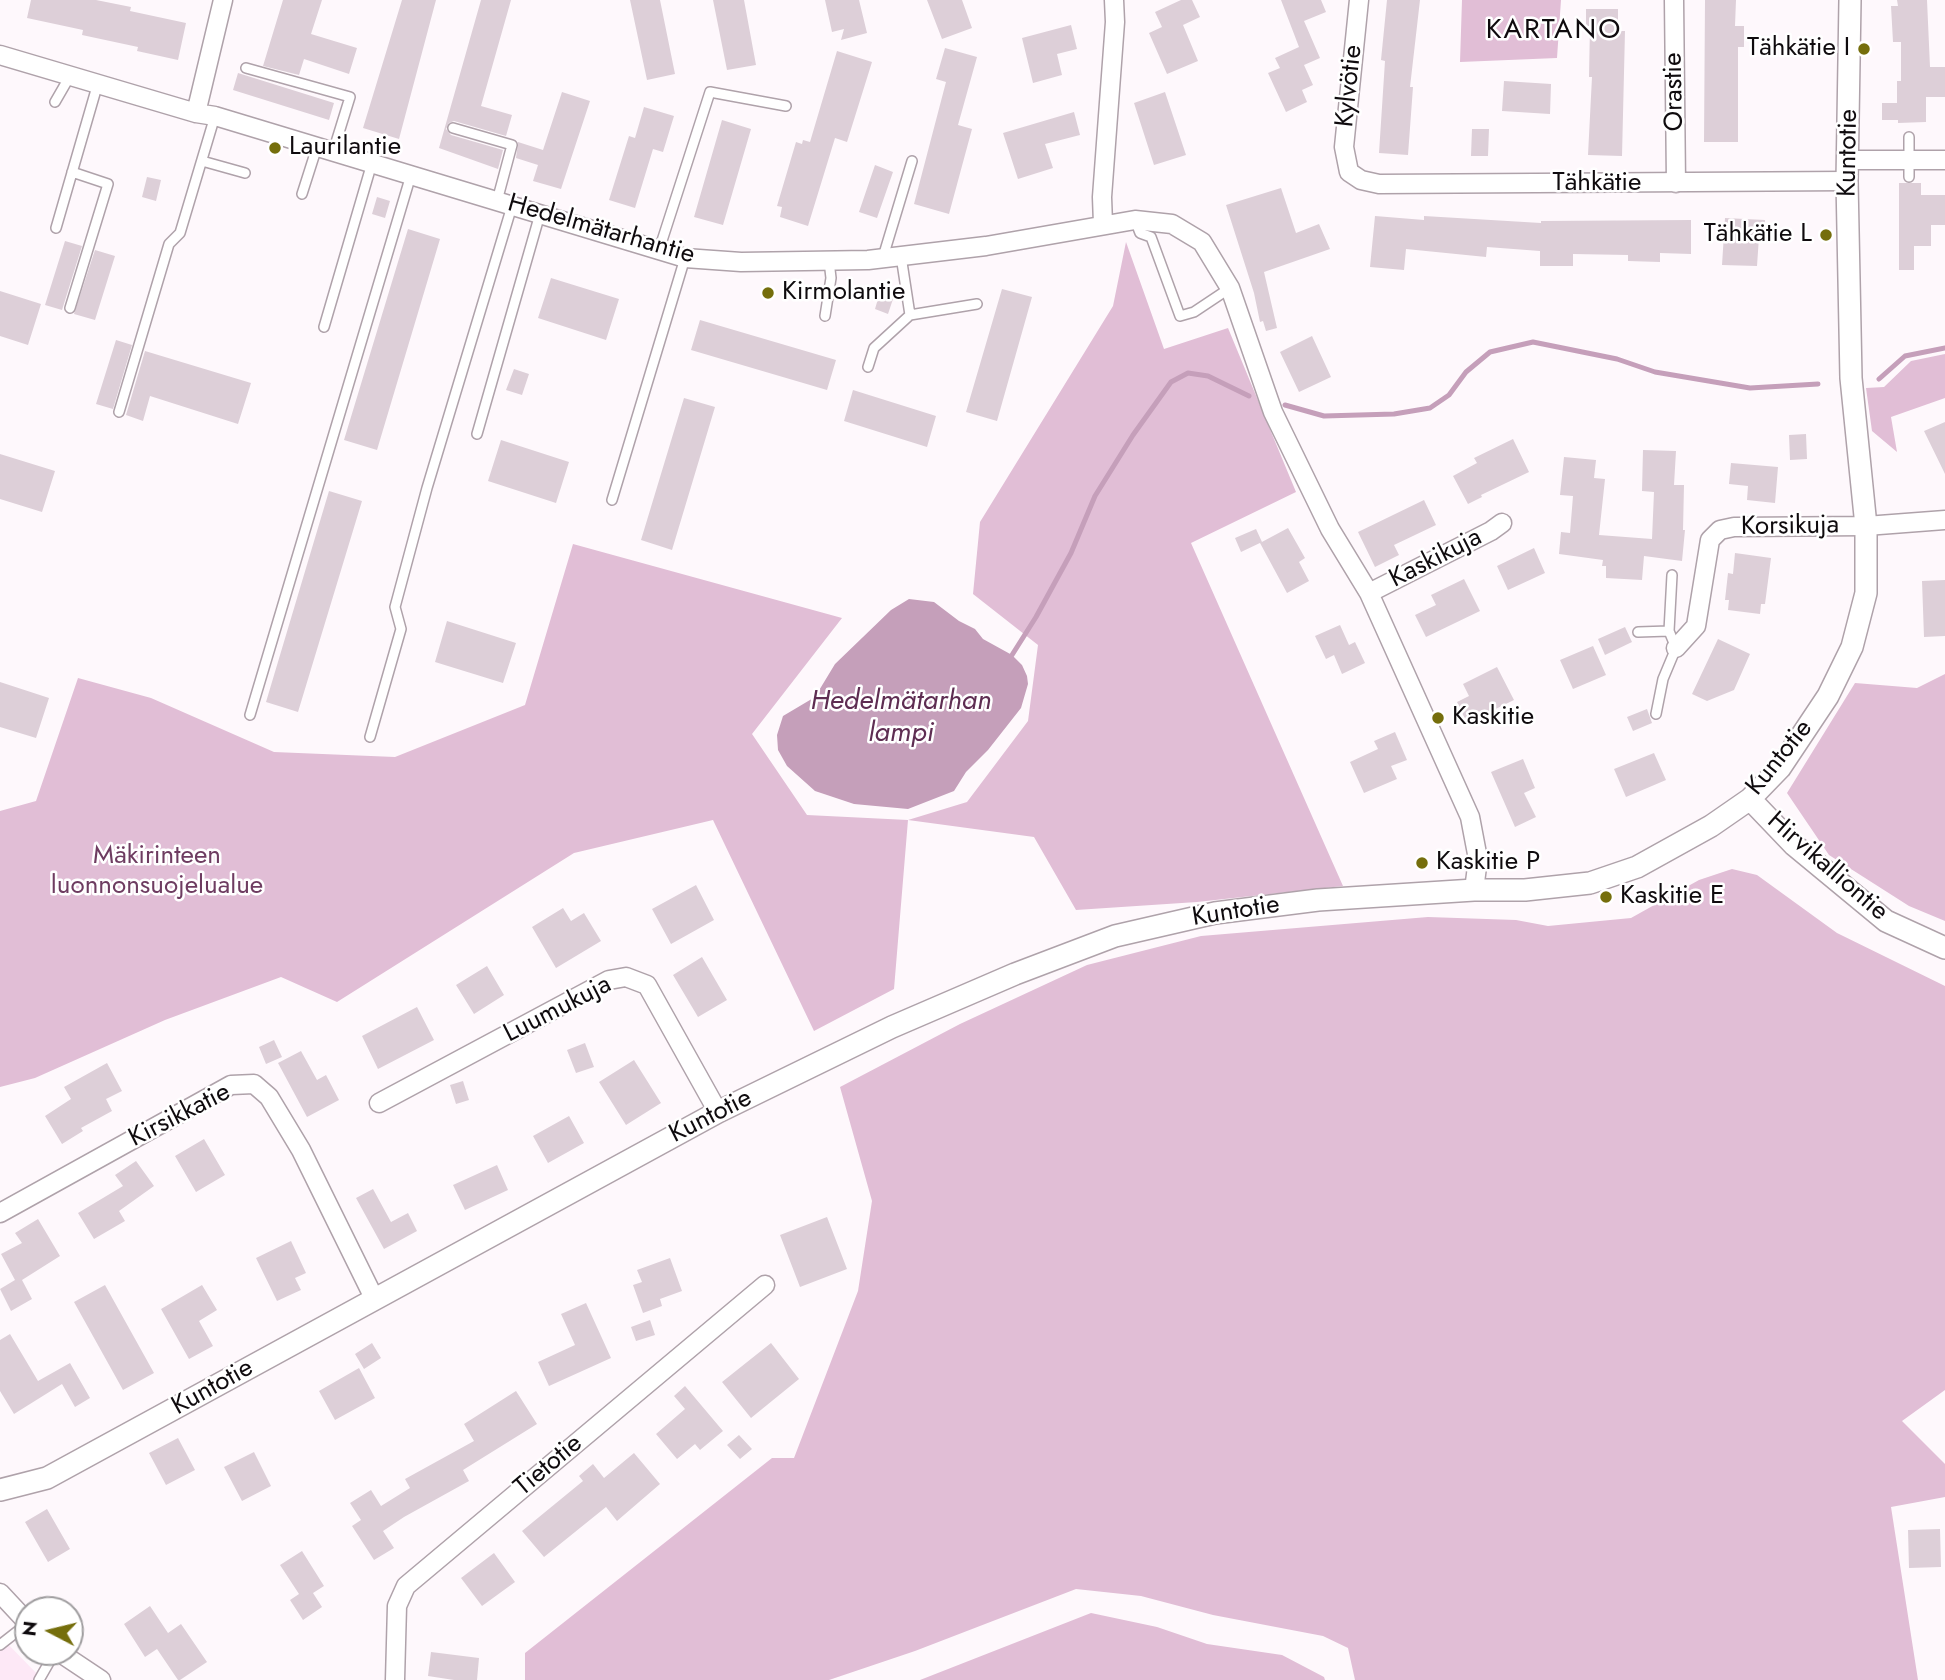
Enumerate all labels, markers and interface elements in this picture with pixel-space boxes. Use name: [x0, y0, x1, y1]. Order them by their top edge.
district label: KARTANO: [1487, 14, 1621, 48]
place label: Tähkätie I: [1747, 33, 1850, 65]
marker: Tähkätie I: [1856, 41, 1872, 57]
street label: Kylvötie: [1330, 43, 1370, 129]
street label: Orastie: [1659, 52, 1691, 132]
street label: Kuntotie: [1833, 109, 1865, 197]
place label: Laurilantie: [289, 132, 401, 164]
marker: Laurilantie: [267, 140, 283, 156]
street label: Tähkätie: [1553, 168, 1641, 200]
street label: Hedelmätarhantie: [504, 188, 698, 272]
place label: Tähkätie L: [1704, 219, 1812, 251]
marker: Tähkätie L: [1818, 227, 1834, 243]
place label: Kirmolantie: [782, 277, 905, 309]
marker: Kirmolantie: [760, 285, 776, 301]
street label: Korsikuja: [1741, 511, 1839, 543]
street label: Kaskikuja: [1384, 522, 1488, 596]
water label: Hedelmätarhan lampi: [810, 685, 992, 751]
place label: Kaskitie: [1452, 702, 1534, 734]
marker: Kaskitie: [1430, 710, 1446, 726]
street label: Kuntotie: [1740, 714, 1820, 802]
street label: Hirvikalliontie: [1760, 806, 1894, 928]
park label: Mäkirinteen luonnonsuojelualue: [51, 841, 263, 903]
place label: Kaskitie P: [1436, 847, 1540, 879]
marker: Kaskitie P: [1414, 855, 1430, 871]
place label: Kaskitie E: [1620, 881, 1724, 913]
marker: Kaskitie E: [1598, 889, 1614, 905]
street label: Kuntotie: [1190, 890, 1282, 934]
street label: Luumukuja: [499, 970, 617, 1050]
street label: Kirsikkatie: [124, 1077, 236, 1155]
street label: Kuntotie: [665, 1083, 757, 1151]
street label: Kuntotie: [167, 1353, 259, 1423]
street label: Tietotie: [509, 1429, 589, 1503]
north arrow: [14, 1596, 84, 1666]
text: N: [15, 1619, 44, 1638]

